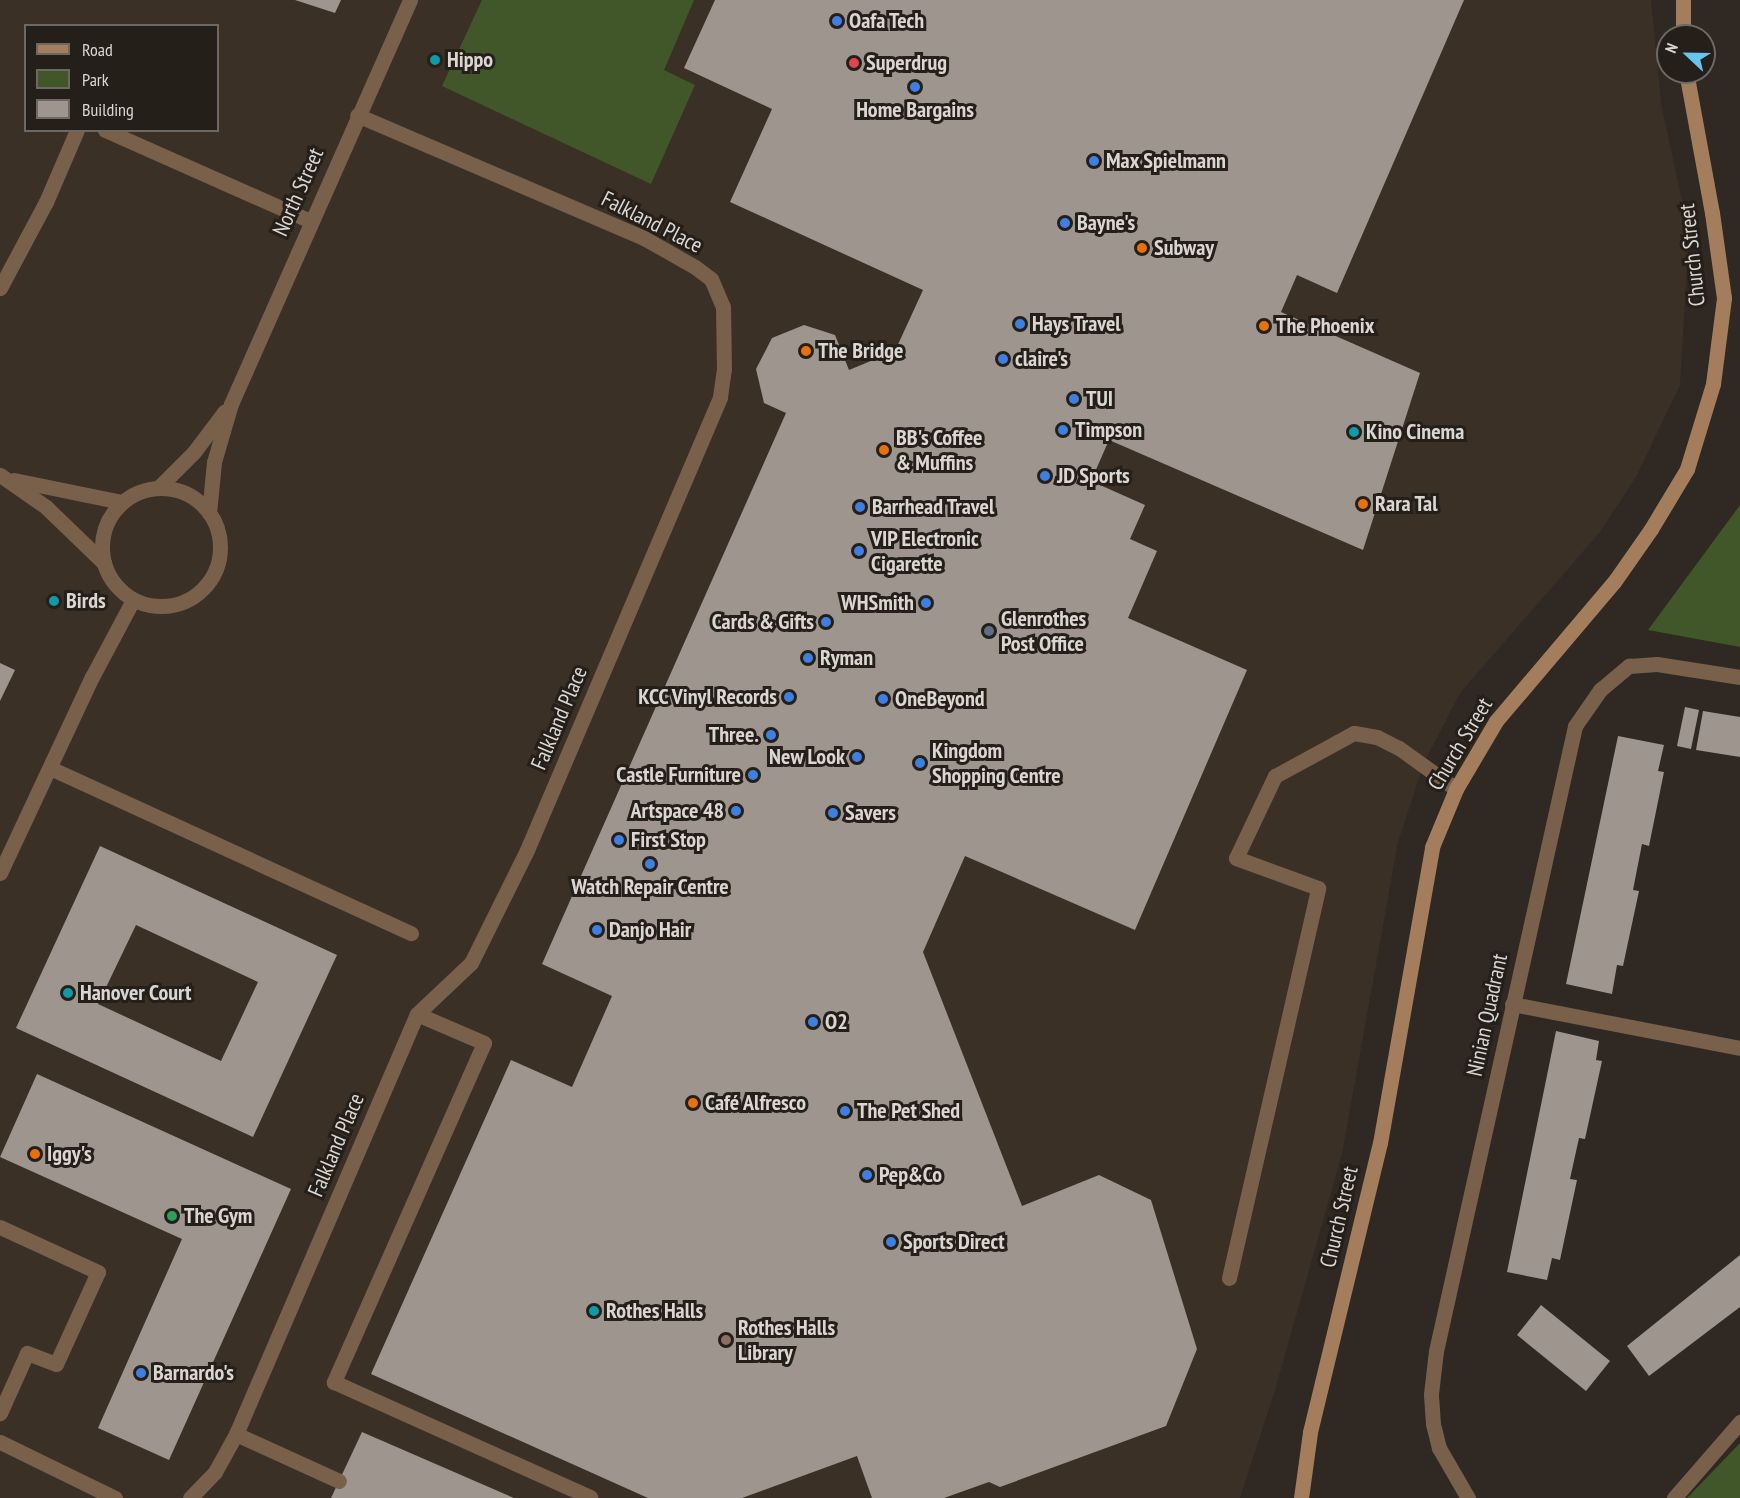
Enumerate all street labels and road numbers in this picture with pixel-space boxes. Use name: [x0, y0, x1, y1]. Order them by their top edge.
street label: North Street: [267, 144, 329, 240]
street label: Falkland Place: [597, 185, 707, 259]
street label: Church Street: [1673, 202, 1711, 308]
street label: Falkland Place: [525, 662, 593, 774]
street label: Church Street: [1422, 693, 1498, 795]
street label: Ninian Quadrant: [1461, 951, 1513, 1079]
street label: Falkland Place: [302, 1089, 370, 1201]
street label: Church Street: [1315, 1164, 1363, 1270]

